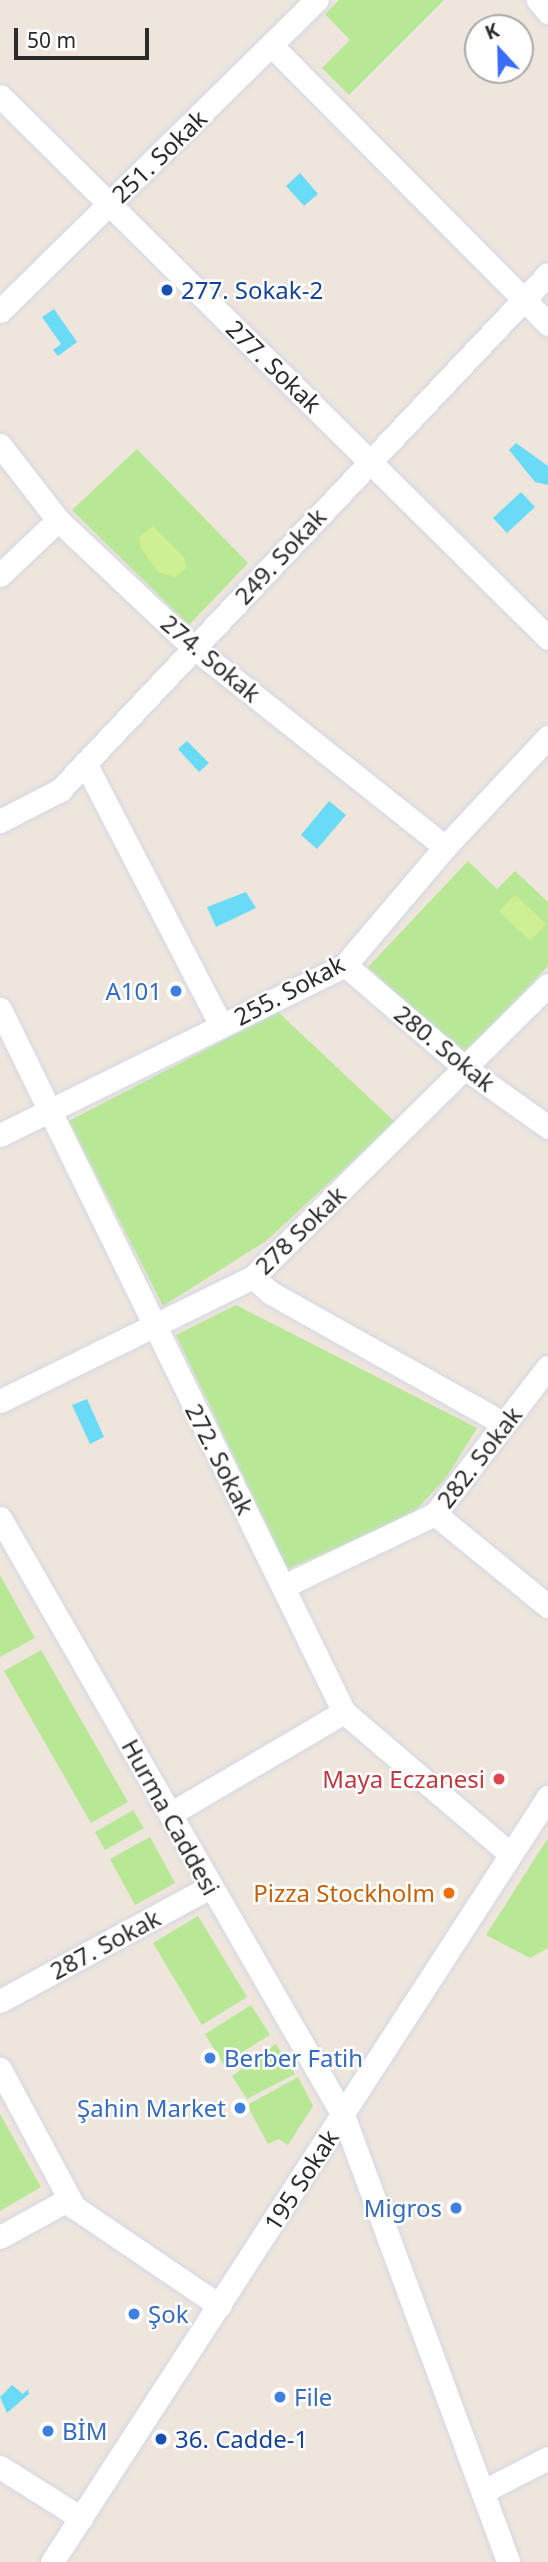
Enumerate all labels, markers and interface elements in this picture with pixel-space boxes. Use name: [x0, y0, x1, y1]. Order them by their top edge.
scale bar: [18, 14, 152, 58]
north arrow: [464, 14, 534, 84]
text: K: [481, 17, 503, 46]
text: 50 m: [27, 26, 76, 54]
street label: 251. Sokak: [106, 104, 212, 208]
place label: 277. Sokak-2: [181, 276, 323, 304]
marker: 277. Sokak-2: [159, 282, 175, 298]
street label: 277. Sokak: [221, 314, 327, 418]
street label: 249. Sokak: [228, 502, 332, 610]
street label: 274. Sokak: [156, 608, 266, 708]
street label: 255. Sokak: [229, 949, 349, 1031]
place label: A101: [105, 977, 162, 1005]
marker: A101: [168, 983, 184, 999]
street label: 280. Sokak: [389, 999, 501, 1097]
street label: 278 Sokak: [249, 1180, 351, 1280]
street label: 272. Sokak: [180, 1399, 260, 1519]
street label: 282. Sokak: [431, 1401, 527, 1513]
street label: Hurma Caddesi: [116, 1734, 226, 1900]
place label: Maya Eczanesi: [322, 1765, 485, 1793]
marker: Maya Eczanesi: [491, 1771, 507, 1787]
place label: Pizza Stockholm: [253, 1879, 435, 1907]
marker: Pizza Stockholm: [441, 1885, 457, 1901]
street label: 287. Sokak: [45, 1903, 165, 1985]
place label: Berber Fatih: [224, 2044, 363, 2072]
marker: Berber Fatih: [202, 2050, 218, 2066]
place label: Şahin Market: [77, 2094, 226, 2122]
marker: Şahin Market: [232, 2100, 248, 2116]
street label: 195 Sokak: [258, 2124, 344, 2236]
place label: Migros: [364, 2194, 442, 2222]
marker: Migros: [448, 2200, 464, 2216]
place label: Şok: [148, 2300, 189, 2328]
marker: Şok: [126, 2306, 142, 2322]
place label: File: [294, 2383, 332, 2411]
marker: File: [272, 2389, 288, 2405]
place label: BİM: [62, 2417, 108, 2445]
marker: BİM: [40, 2423, 56, 2439]
place label: 36. Cadde-1: [175, 2425, 308, 2453]
marker: 36. Cadde-1: [153, 2431, 169, 2447]

